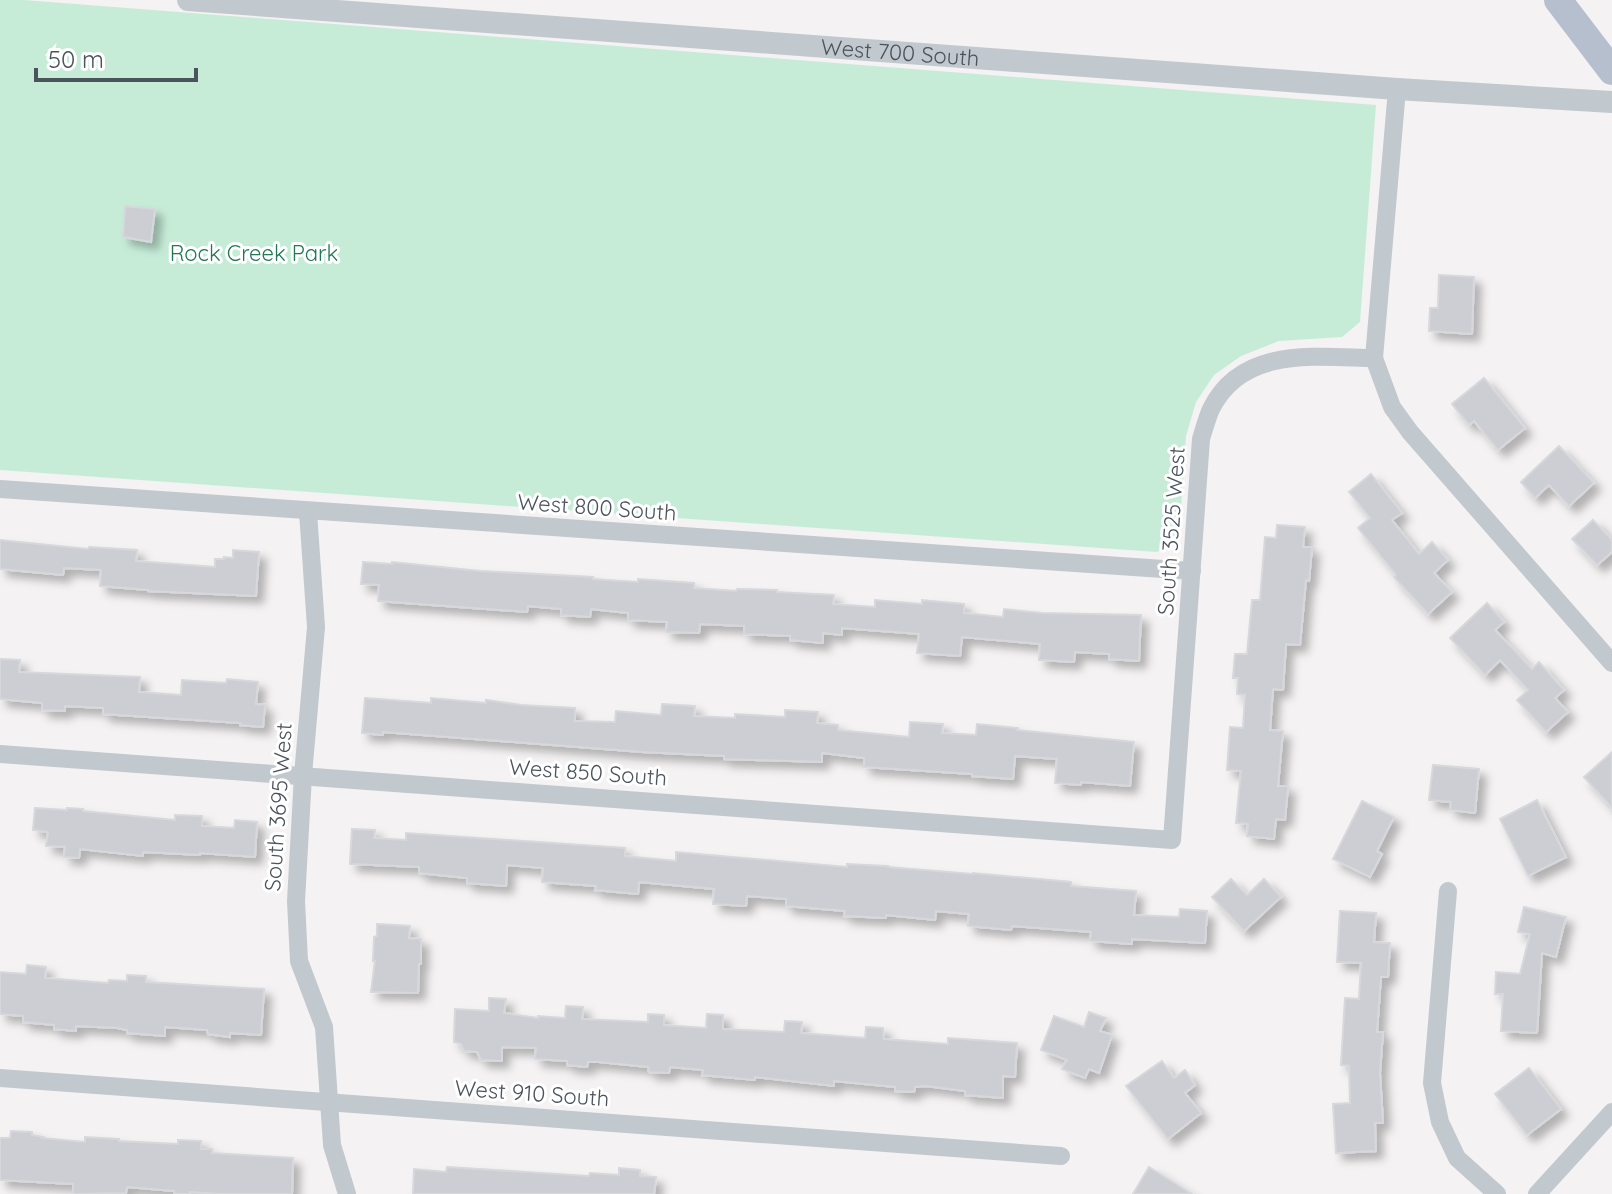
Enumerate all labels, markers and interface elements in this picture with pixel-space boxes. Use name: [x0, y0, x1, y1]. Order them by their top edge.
scale bar: [36, 32, 196, 82]
street label: West 700 South: [820, 33, 980, 72]
text: 50 m: [48, 44, 104, 74]
park label: Rock Creek Park: [170, 239, 338, 267]
street label: South 3525 West: [1151, 446, 1191, 616]
street label: West 800 South: [517, 487, 677, 527]
street label: South 3695 West: [258, 722, 298, 892]
street label: West 850 South: [508, 753, 668, 791]
street label: West 910 South: [454, 1074, 610, 1112]

